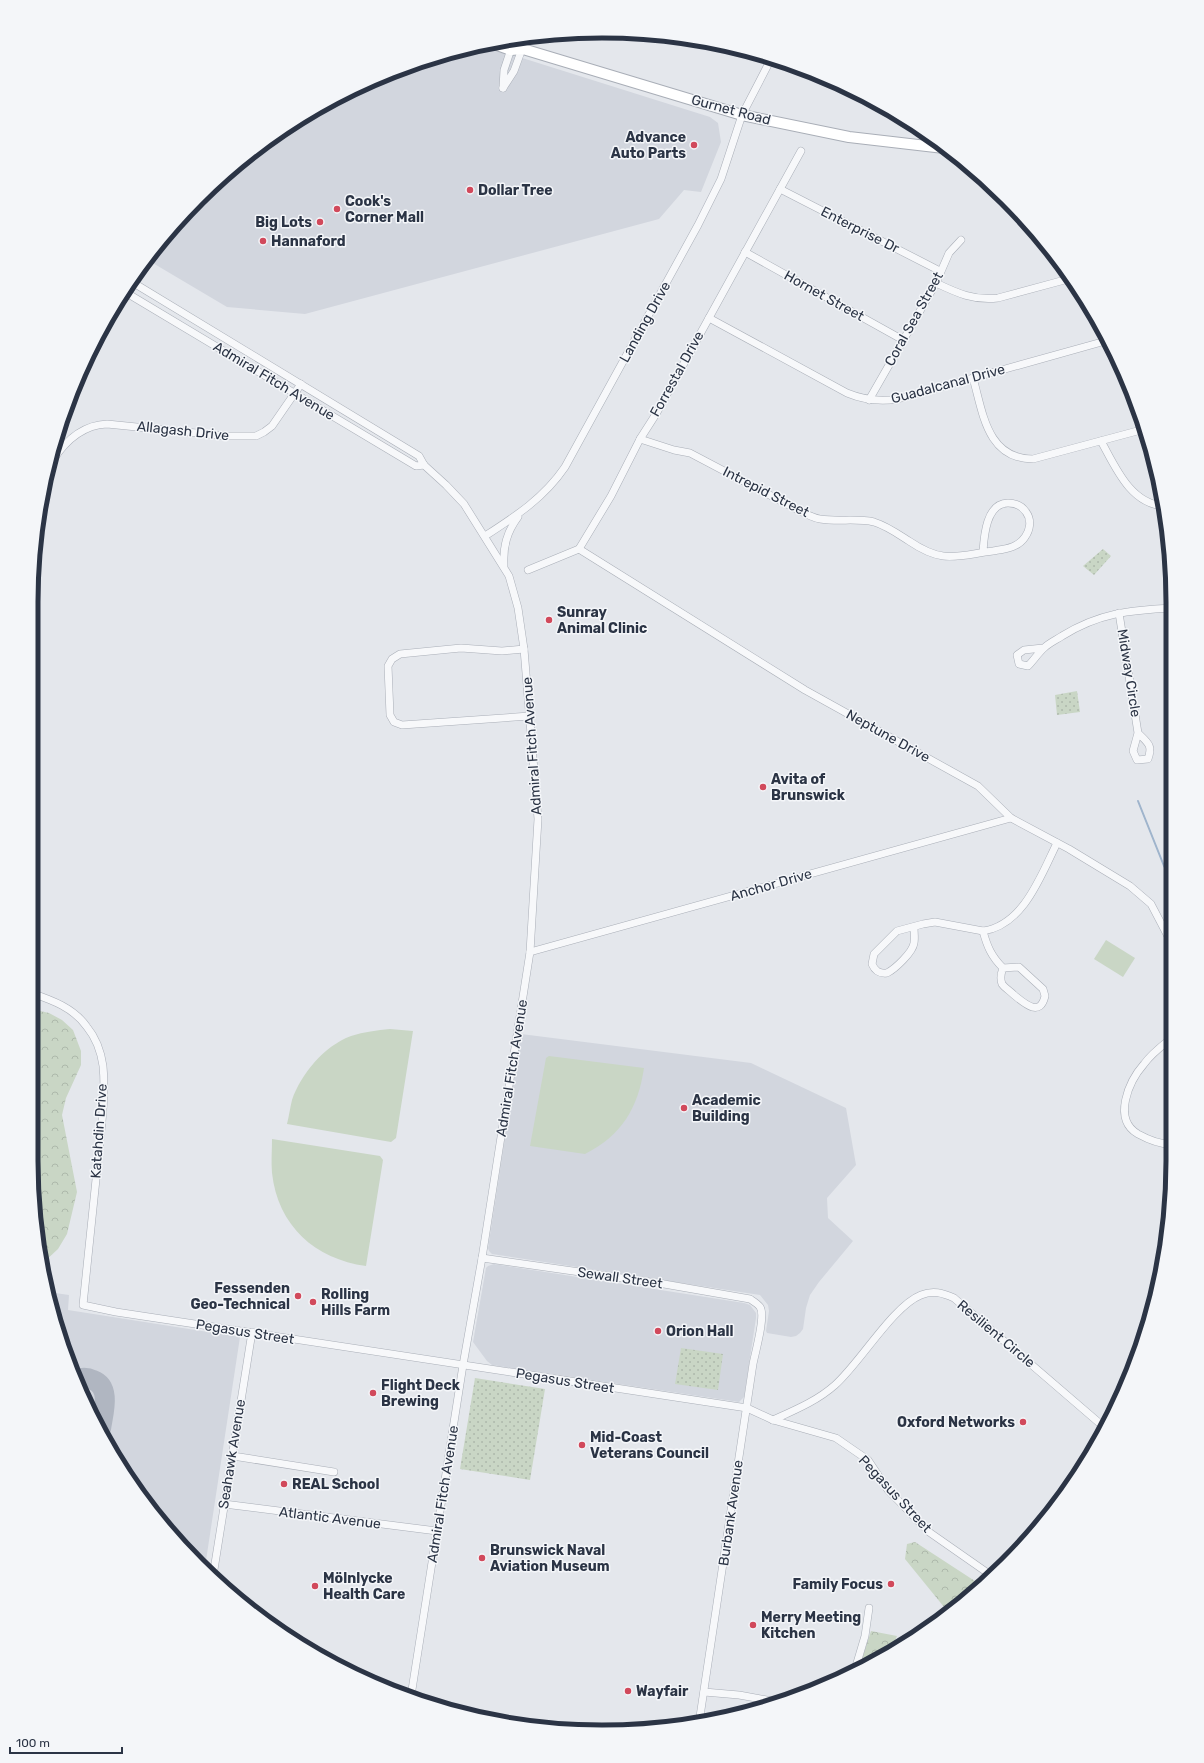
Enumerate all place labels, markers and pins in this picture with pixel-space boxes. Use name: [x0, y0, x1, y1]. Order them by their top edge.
place label: Advance Auto Parts: [611, 129, 686, 162]
marker: Advance Auto Parts: [689, 140, 699, 150]
place label: Dollar Tree: [478, 182, 553, 199]
marker: Dollar Tree: [465, 185, 475, 195]
place label: Cook's Corner Mall: [345, 193, 424, 226]
marker: Cook's Corner Mall: [332, 204, 342, 214]
place label: Big Lots: [255, 214, 312, 231]
marker: Big Lots: [315, 217, 325, 227]
place label: Hannaford: [271, 233, 346, 250]
marker: Hannaford: [258, 236, 268, 246]
place label: Sunray Animal Clinic: [557, 604, 647, 637]
marker: Sunray Animal Clinic: [544, 615, 554, 625]
place label: Avita of Brunswick: [771, 771, 846, 804]
marker: Avita of Brunswick: [758, 782, 768, 792]
place label: Academic Building: [692, 1092, 761, 1125]
marker: Academic Building: [679, 1103, 689, 1113]
place label: Fessenden Geo-Technical: [190, 1280, 290, 1313]
place label: Rolling Hills Farm: [321, 1286, 390, 1319]
marker: Fessenden Geo-Technical: [293, 1291, 303, 1301]
marker: Rolling Hills Farm: [308, 1297, 318, 1307]
place label: Orion Hall: [666, 1323, 734, 1340]
marker: Orion Hall: [653, 1326, 663, 1336]
place label: Flight Deck Brewing: [381, 1377, 461, 1410]
marker: Flight Deck Brewing: [368, 1388, 378, 1398]
place label: Oxford Networks: [897, 1414, 1015, 1431]
marker: Oxford Networks: [1018, 1417, 1028, 1427]
place label: Mid-Coast Veterans Council: [590, 1429, 709, 1462]
marker: Mid-Coast Veterans Council: [577, 1440, 587, 1450]
place label: REAL School: [292, 1476, 379, 1493]
marker: REAL School: [279, 1479, 289, 1489]
place label: Brunswick Naval Aviation Museum: [490, 1542, 610, 1575]
marker: Brunswick Naval Aviation Museum: [477, 1553, 487, 1563]
place label: Mölnlycke Health Care: [323, 1570, 405, 1603]
place label: Family Focus: [793, 1576, 883, 1593]
marker: Family Focus: [886, 1579, 896, 1589]
marker: Mölnlycke Health Care: [310, 1581, 320, 1591]
place label: Merry Meeting Kitchen: [761, 1609, 861, 1642]
marker: Merry Meeting Kitchen: [748, 1620, 758, 1630]
place label: Wayfair: [636, 1683, 689, 1700]
marker: Wayfair: [623, 1686, 633, 1696]

